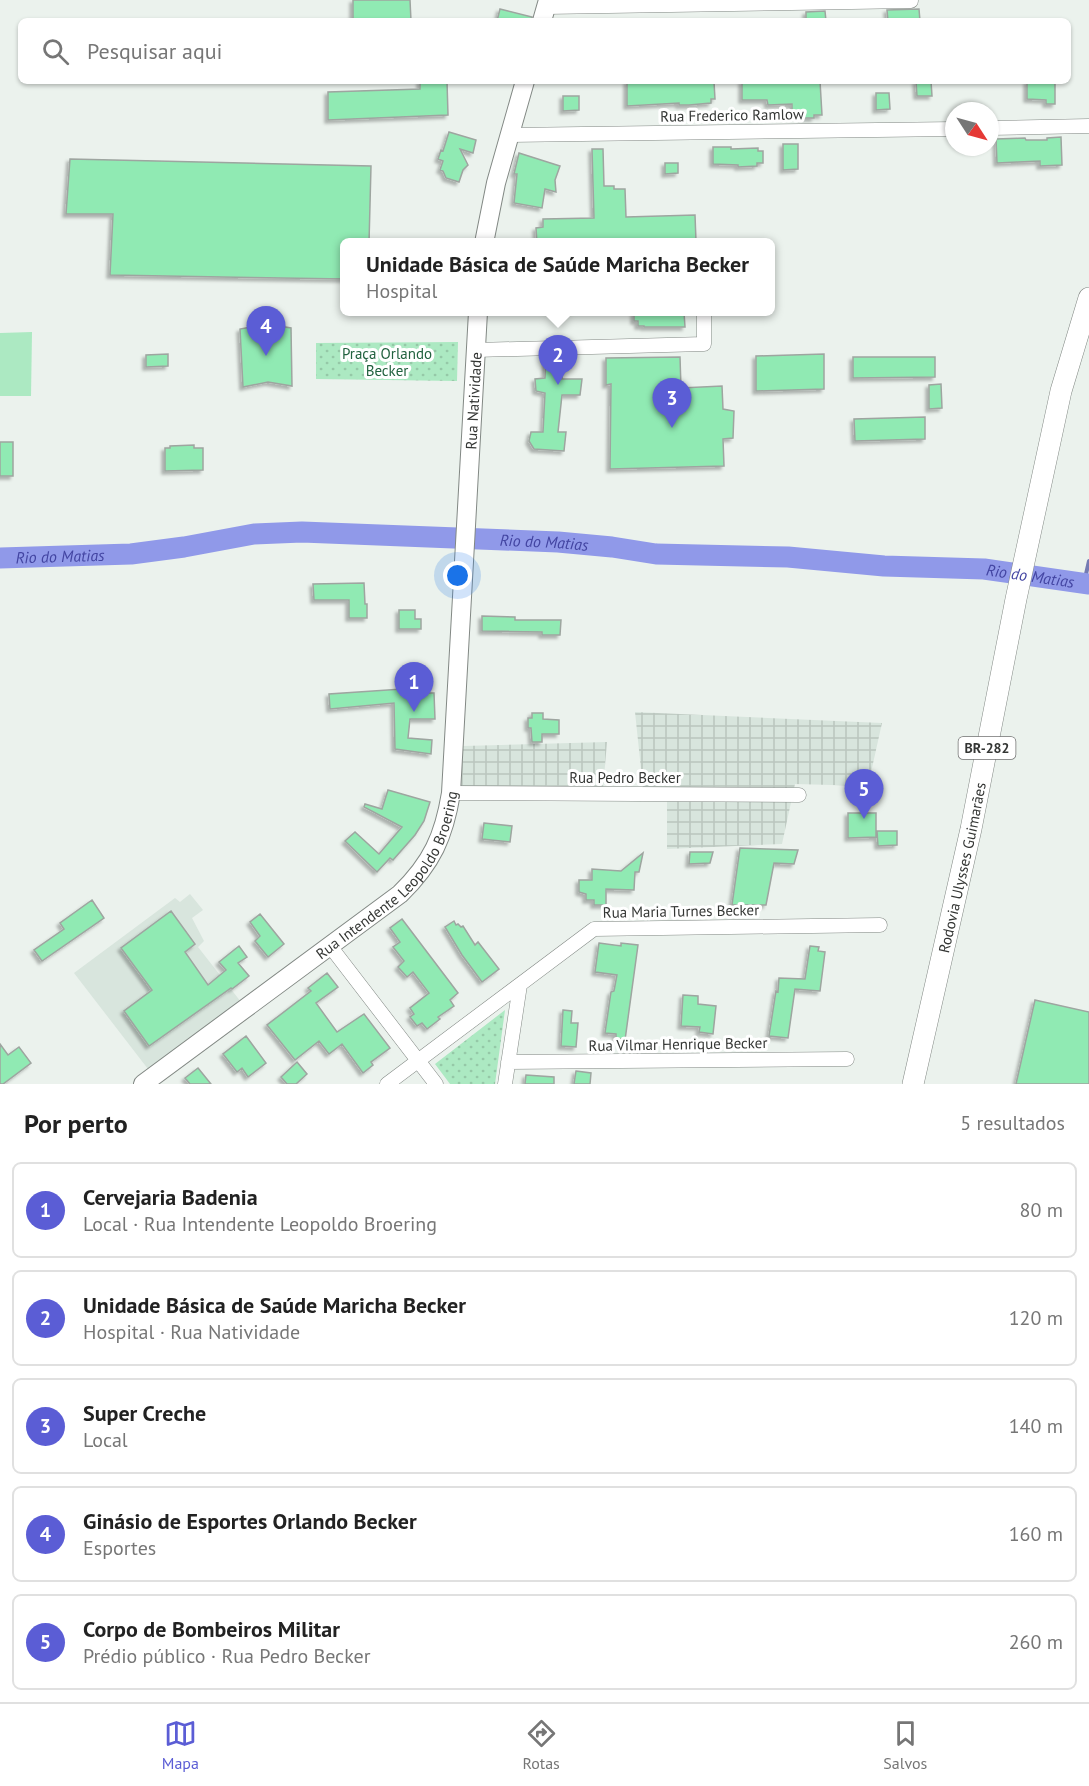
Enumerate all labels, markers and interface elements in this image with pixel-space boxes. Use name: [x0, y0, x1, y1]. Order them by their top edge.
search box: [18, 18, 1071, 84]
icon: search: [39, 35, 72, 68]
text: Pesquisar aqui: [87, 37, 223, 65]
north arrow: [945, 102, 999, 156]
street label: Rua Frederico Ramlow: [660, 104, 804, 126]
popup: [340, 238, 775, 316]
text: Unidade Básica de Saúde Maricha Becker: [366, 250, 749, 278]
text: Hospital: [366, 278, 437, 304]
pin: 4: [246, 306, 286, 356]
pin: 2: [538, 336, 578, 385]
park label: Praça Orlando Becker: [342, 344, 432, 380]
street label: Rua Natividade: [461, 352, 485, 450]
pin: 3: [652, 378, 692, 428]
water label: Rio do Matias: [499, 530, 590, 555]
water label: Rio do Matias: [15, 545, 105, 568]
water label: Rio do Matias: [985, 559, 1076, 592]
your location: [443, 561, 472, 590]
pin: 1: [394, 662, 434, 712]
road number: BR-282: [958, 737, 1016, 759]
street label: Rua Pedro Becker: [569, 768, 681, 787]
pin: 5: [844, 770, 884, 819]
street label: Rodovia Ulysses Guimarães: [934, 780, 989, 955]
street label: Rua Intendente Leopoldo Broering: [312, 790, 461, 963]
street label: Rua Maria Turnes Becker: [603, 900, 759, 922]
street label: Rua Vilmar Henrique Becker: [588, 1033, 768, 1055]
text: Por perto: [24, 1107, 128, 1140]
text: 5 resultados: [960, 1110, 1065, 1136]
text: Cervejaria Badenia: [83, 1183, 258, 1211]
text: 1: [40, 1197, 51, 1223]
text: 80 m: [1020, 1197, 1063, 1223]
text: Local · Rua Intendente Leopoldo Broering: [83, 1211, 437, 1237]
text: Unidade Básica de Saúde Maricha Becker: [83, 1291, 466, 1319]
text: 2: [40, 1305, 51, 1331]
text: 120 m: [1009, 1305, 1063, 1331]
text: Hospital · Rua Natividade: [83, 1319, 300, 1345]
text: Super Creche: [83, 1399, 206, 1427]
text: 3: [40, 1413, 51, 1439]
text: 140 m: [1009, 1413, 1063, 1439]
text: Local: [83, 1427, 128, 1453]
text: Ginásio de Esportes Orlando Becker: [83, 1507, 417, 1535]
text: 4: [40, 1521, 51, 1547]
text: 160 m: [1009, 1521, 1063, 1547]
text: Esportes: [83, 1535, 156, 1561]
text: Corpo de Bombeiros Militar: [83, 1615, 340, 1643]
text: 5: [40, 1629, 51, 1655]
text: 260 m: [1009, 1629, 1063, 1655]
text: Prédio público · Rua Pedro Becker: [83, 1643, 370, 1669]
tab: Mapa: [162, 1717, 199, 1773]
tab: Rotas: [522, 1717, 560, 1773]
tab: Salvos: [883, 1717, 927, 1773]

